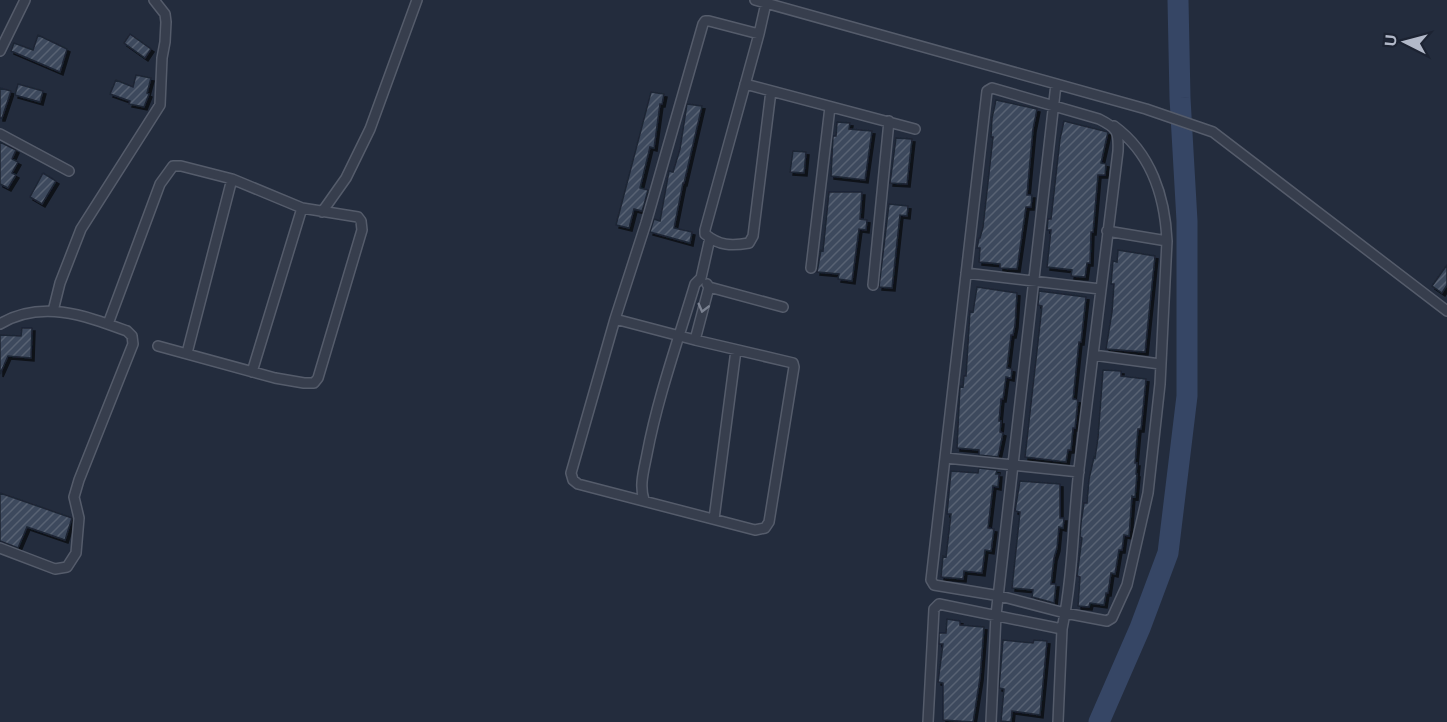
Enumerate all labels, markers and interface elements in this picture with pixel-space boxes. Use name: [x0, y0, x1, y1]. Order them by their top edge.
north arrow: [1375, 12, 1435, 72]
text: U: [1382, 34, 1400, 47]
one-way arrow: [698, 303, 711, 313]

